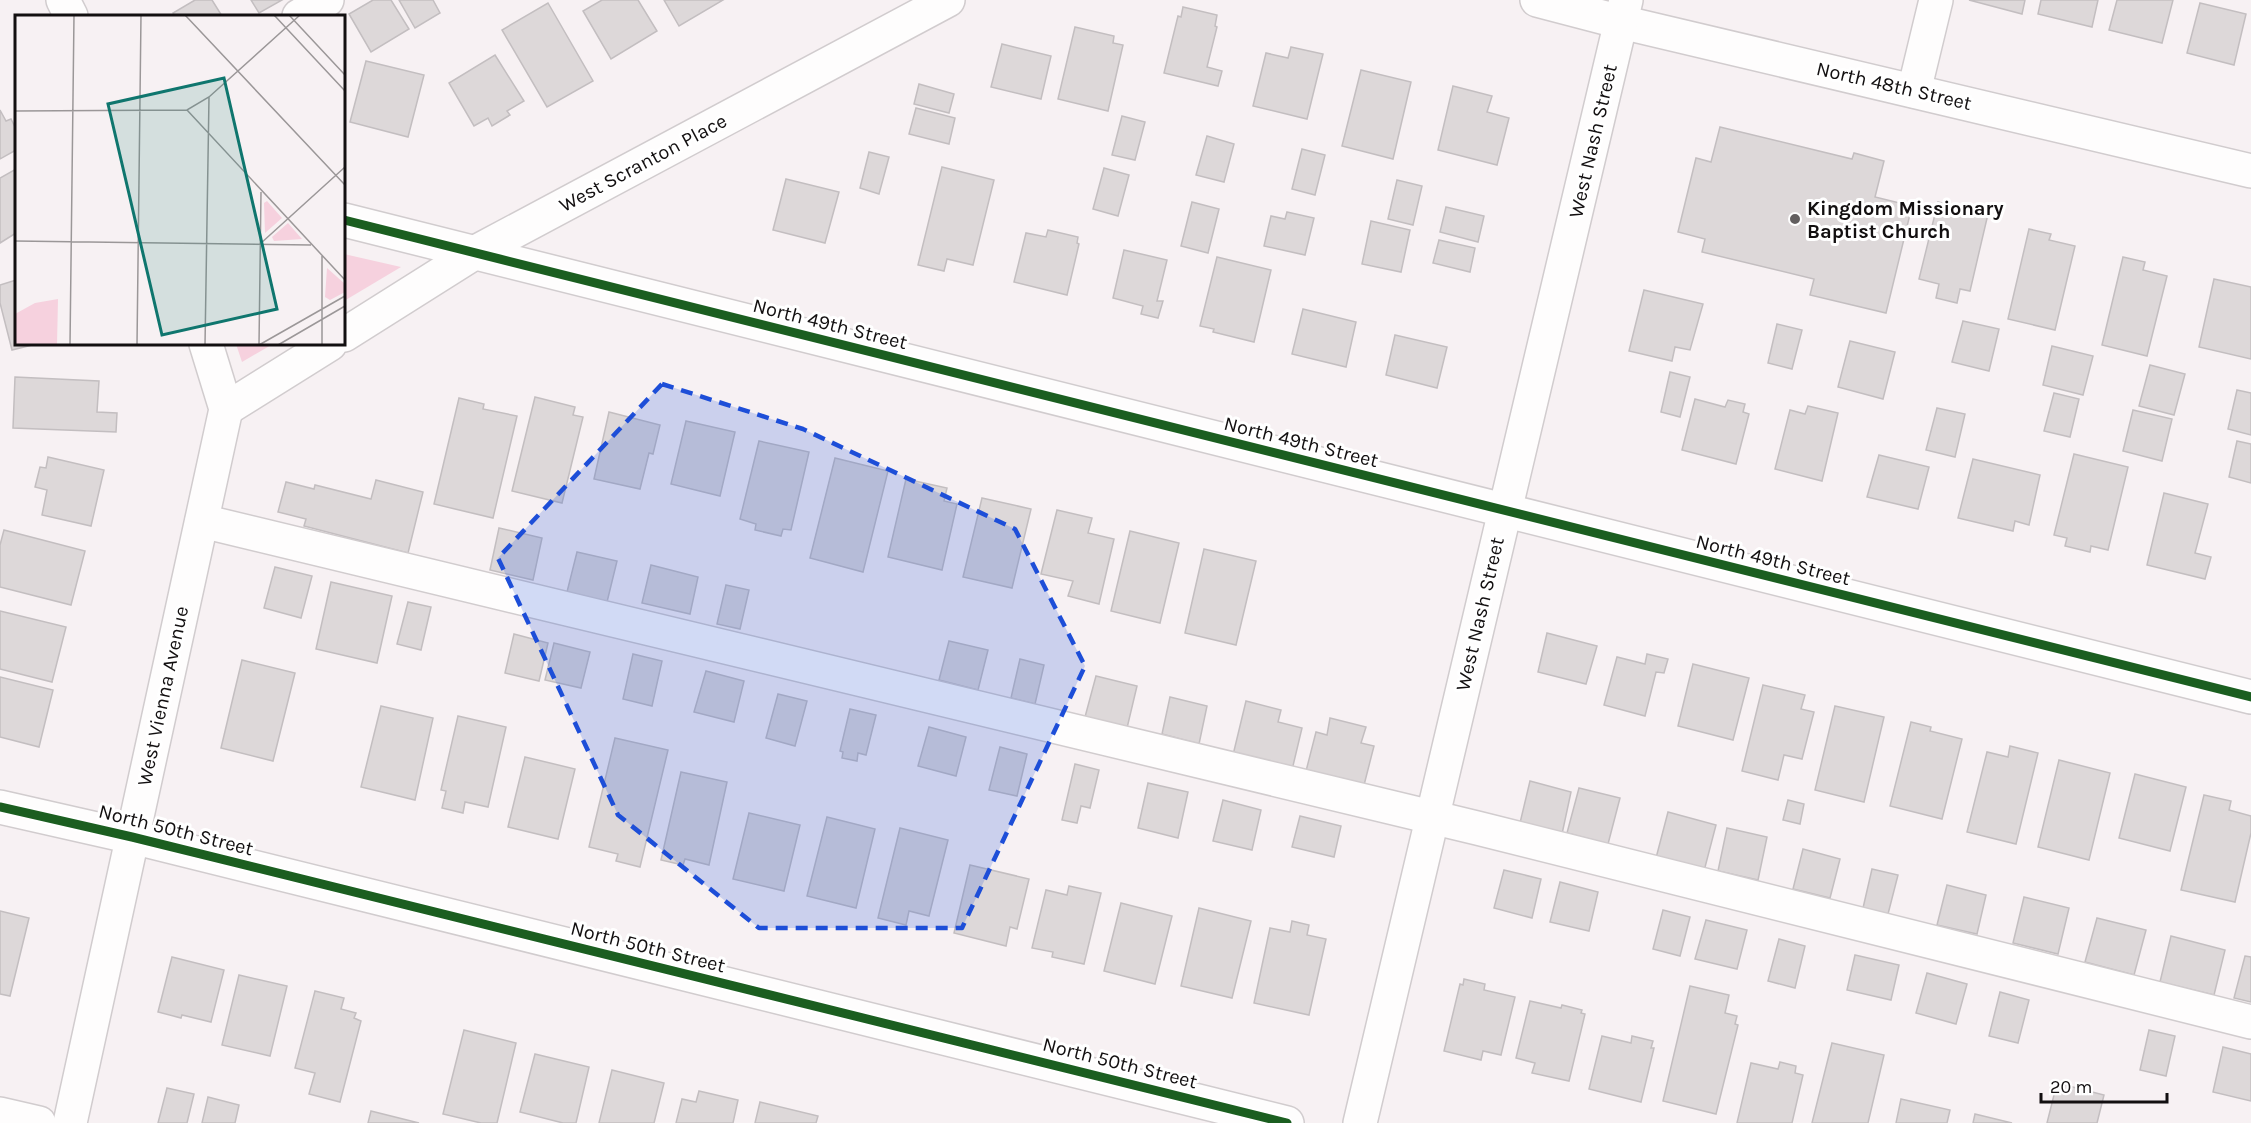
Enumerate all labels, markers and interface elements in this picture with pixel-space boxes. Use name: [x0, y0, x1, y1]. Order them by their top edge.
inset map: [15, 15, 345, 345]
street label: North 48th Street: [1814, 57, 1974, 115]
street label: West Nash Street: [1564, 61, 1622, 220]
street label: West Scranton Place: [555, 109, 731, 217]
place label: Kingdom Missionary Baptist Church: [1807, 197, 2004, 243]
marker: Kingdom Missionary Baptist Church: [1788, 212, 1802, 226]
street label: North 49th Street: [750, 294, 910, 354]
street label: North 49th Street: [1221, 412, 1381, 472]
street label: North 49th Street: [1693, 530, 1853, 590]
street label: West Nash Street: [1451, 534, 1509, 693]
street label: West Vienna Avenue: [133, 604, 193, 788]
street label: North 50th Street: [96, 800, 256, 860]
street label: North 50th Street: [568, 917, 728, 977]
street label: North 50th Street: [1040, 1033, 1200, 1093]
scale bar: [2041, 1066, 2167, 1104]
text: 20 m: [2050, 1076, 2092, 1098]

